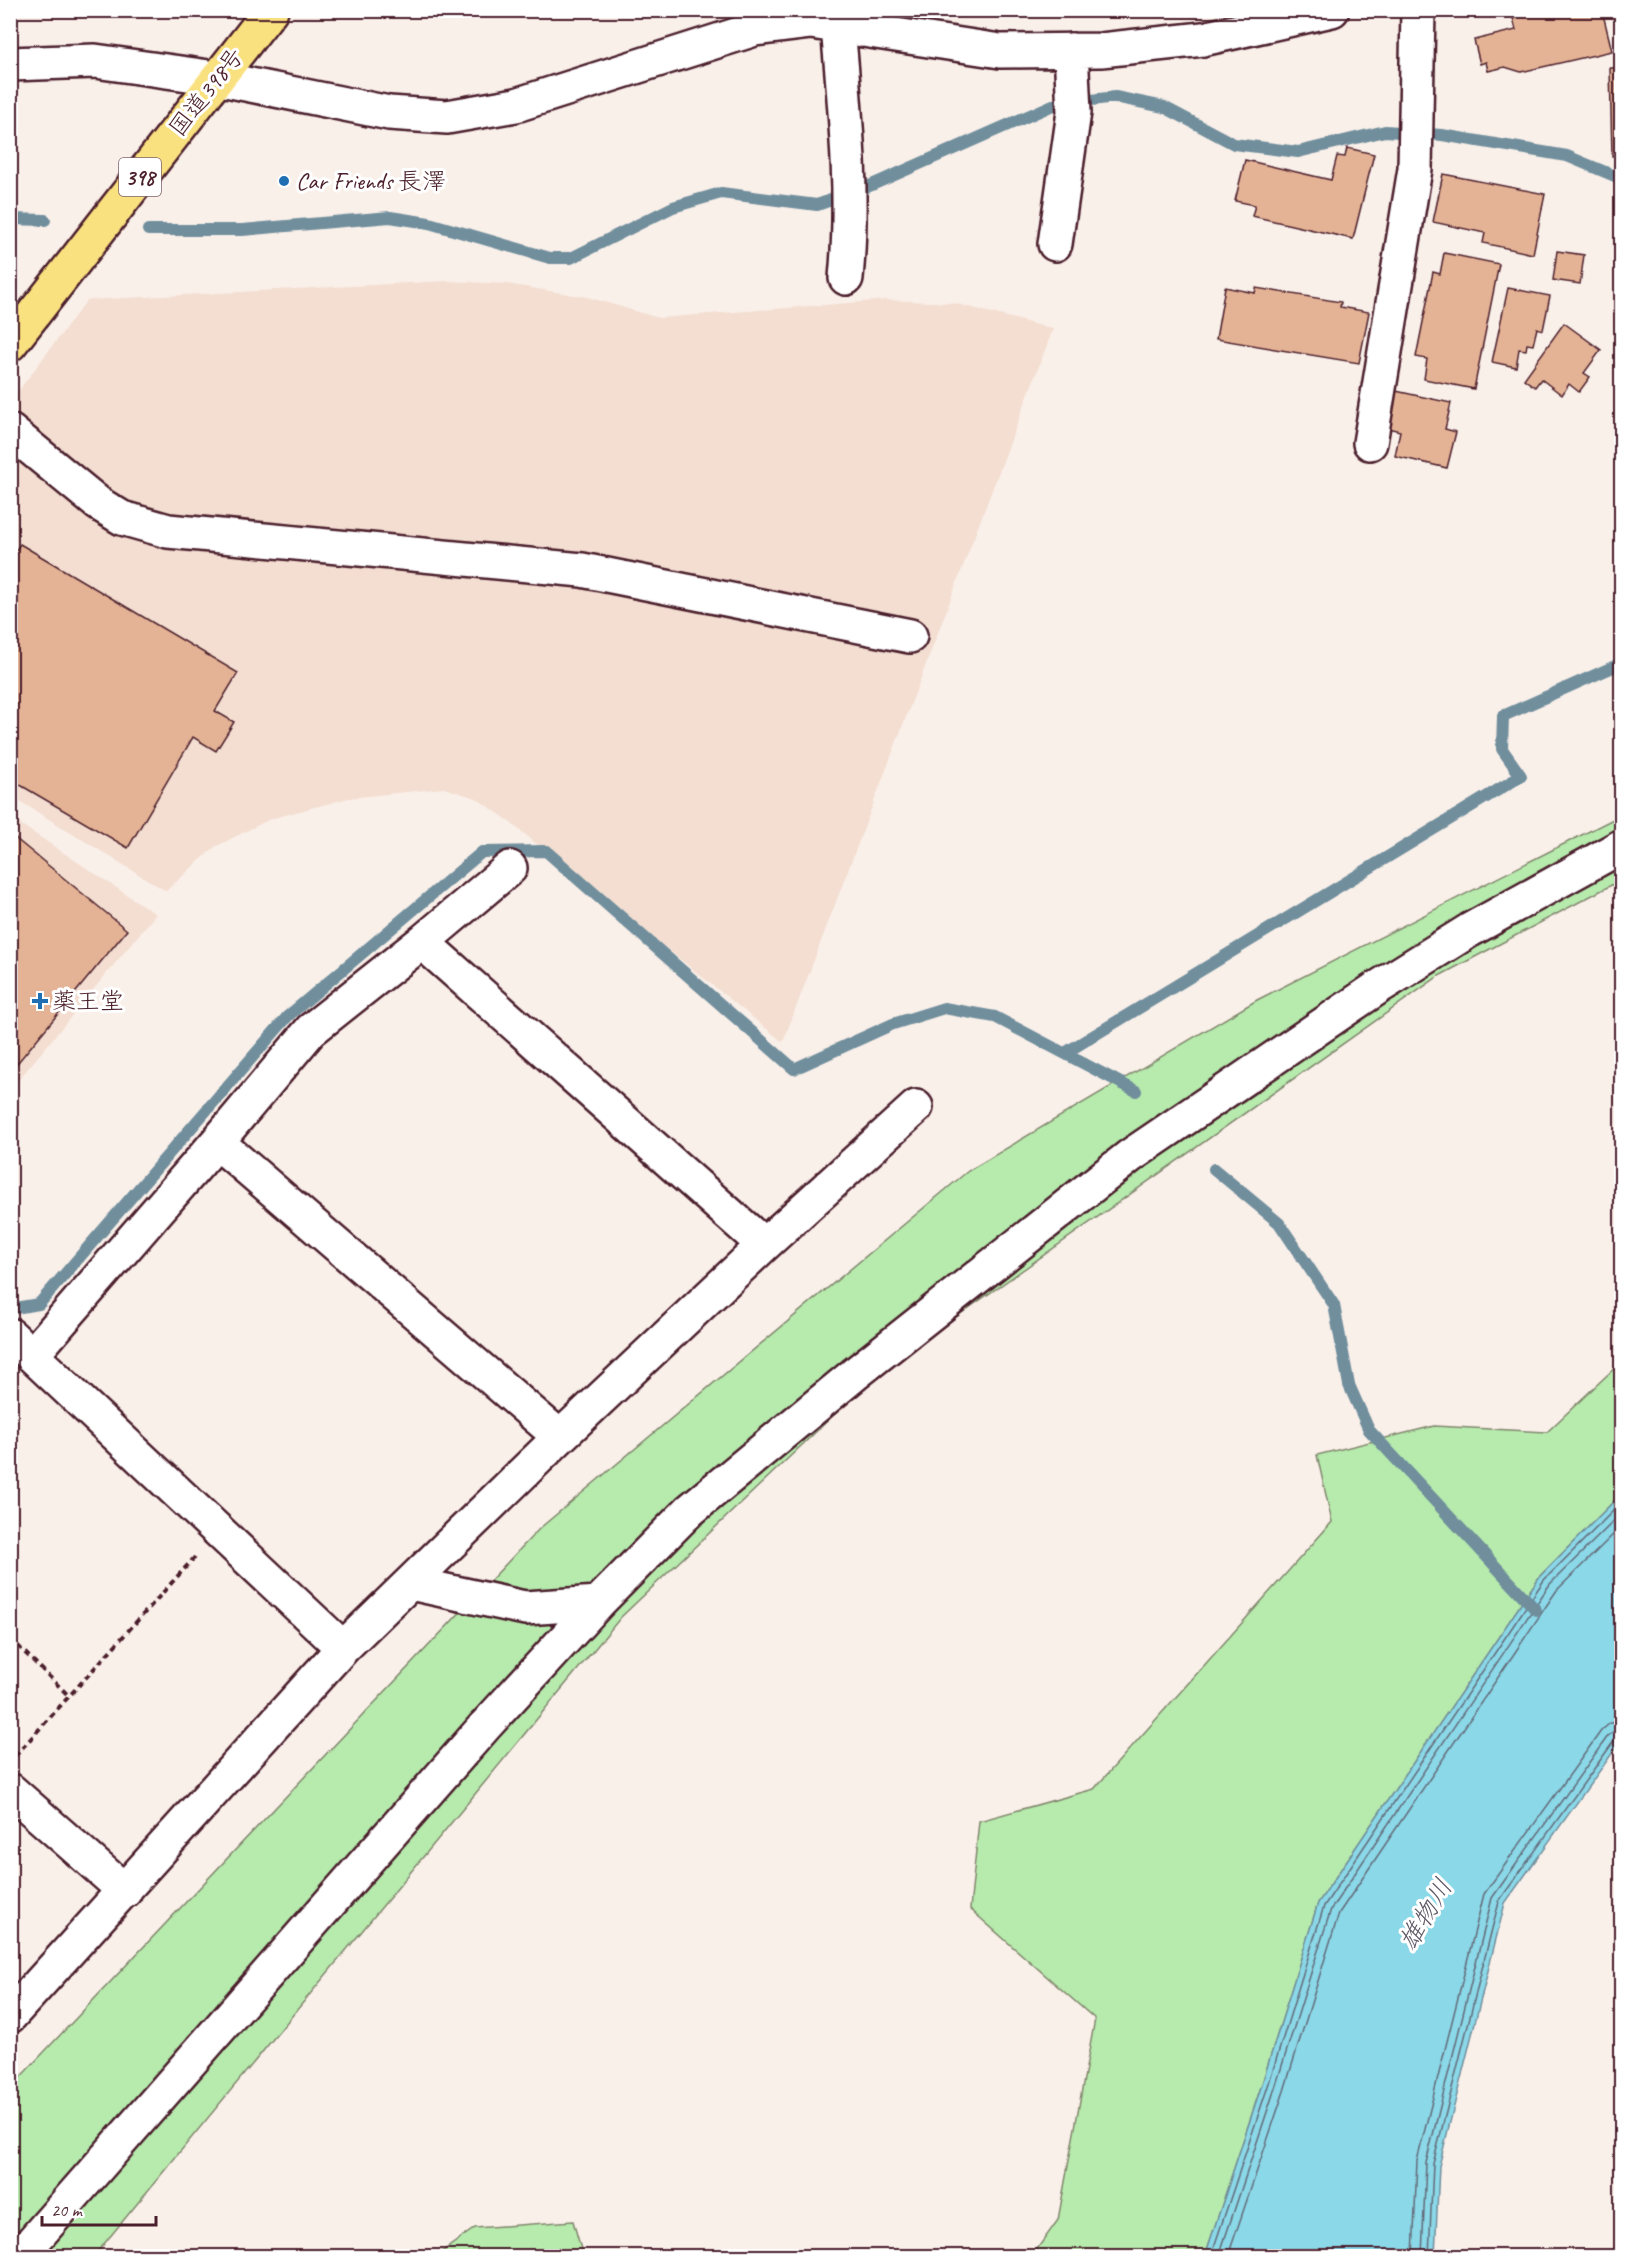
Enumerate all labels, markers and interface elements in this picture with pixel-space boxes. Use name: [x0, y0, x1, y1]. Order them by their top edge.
street label: 国道398号: [162, 42, 250, 142]
road number: 398: [119, 158, 161, 196]
place label: Car Friends 長澤: [296, 166, 446, 196]
marker: Car Friends 長澤: [277, 174, 291, 188]
place label: 薬王堂: [52, 986, 124, 1016]
marker: 薬王堂: [33, 994, 47, 1008]
water label: 雄物川: [1391, 1872, 1460, 1956]
scale bar: [42, 2189, 156, 2227]
text: 20 m: [51, 2199, 84, 2221]

